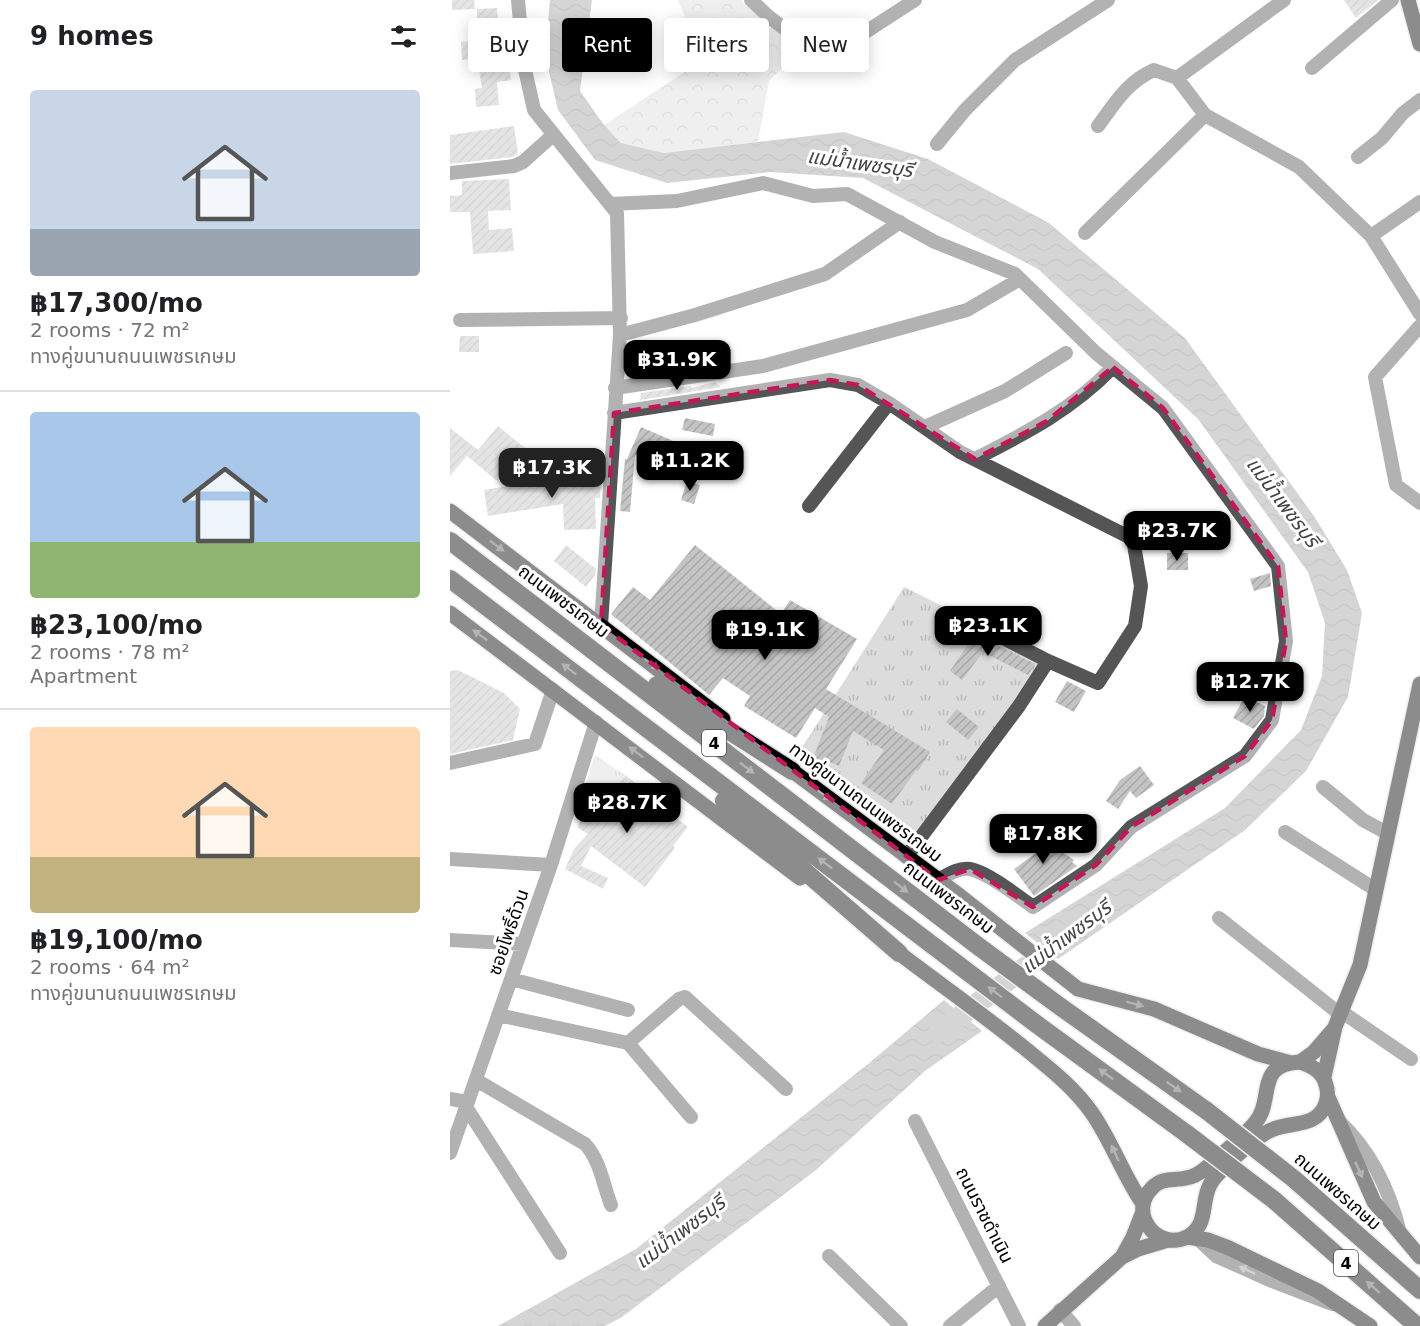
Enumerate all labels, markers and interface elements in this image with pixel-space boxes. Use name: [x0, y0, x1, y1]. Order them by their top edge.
chip: Buy: [468, 18, 550, 72]
chip: Rent: [562, 18, 652, 72]
chip: Filters: [664, 18, 769, 72]
chip: New: [781, 18, 869, 72]
icon: filters: [387, 20, 420, 53]
text: 9 homes: [30, 21, 154, 51]
icon: home: [171, 129, 279, 237]
water label: แม่น้ำเพชรบุรี: [806, 142, 918, 184]
text: ฿17,300/mo: [30, 288, 203, 318]
text: 2 rooms · 72 m²: [30, 318, 190, 342]
pin: ฿31.9K: [628, 340, 726, 391]
text: ทางคู่ขนานถนนเพชรเกษม: [30, 344, 237, 368]
text: ฿31.9K: [638, 347, 716, 371]
pin: ฿11.2K: [641, 441, 739, 492]
pin: ฿17.3K: [503, 448, 601, 499]
text: ฿11.2K: [651, 448, 729, 472]
icon: home: [171, 451, 279, 559]
water label: แม่น้ำเพชรบุรี: [1241, 451, 1328, 555]
text: ฿17.3K: [513, 455, 591, 479]
pin: ฿23.7K: [1128, 511, 1226, 562]
text: ฿23.7K: [1138, 518, 1216, 542]
one-way arrow: [489, 540, 504, 552]
street label: ถนนเพชรเกษม: [515, 560, 613, 642]
pin: ฿23.1K: [939, 606, 1037, 657]
text: ฿23,100/mo: [30, 610, 203, 640]
pin: ฿19.1K: [716, 610, 814, 661]
text: ฿23.1K: [949, 613, 1027, 637]
text: ฿19.1K: [726, 617, 804, 641]
one-way arrow: [472, 629, 488, 641]
text: 2 rooms · 78 m²: [30, 640, 190, 664]
one-way arrow: [644, 658, 660, 671]
pin: ฿12.7K: [1201, 662, 1299, 713]
text: Apartment: [30, 664, 137, 688]
one-way arrow: [561, 664, 576, 676]
text: ฿12.7K: [1211, 669, 1289, 693]
road number: 4: [702, 730, 726, 756]
street label: ทางคู่ขนานถนนเพชรเกษม: [784, 738, 947, 868]
one-way arrow: [628, 746, 644, 759]
one-way arrow: [739, 761, 754, 773]
icon: home: [171, 766, 279, 874]
pin: ฿28.7K: [578, 783, 676, 834]
one-way arrow: [816, 789, 832, 801]
text: ฿28.7K: [588, 790, 666, 814]
pin: ฿17.8K: [994, 814, 1092, 865]
text: ฿17.8K: [1004, 821, 1082, 845]
street label: ถนนเพชรเกษม: [900, 856, 998, 938]
one-way arrow: [817, 857, 833, 869]
one-way arrow: [894, 880, 909, 892]
street label: ซอยโพธิ์ด้วน: [484, 886, 532, 978]
water label: แม่น้ำเพชรบุรี: [1015, 892, 1119, 979]
text: ฿19,100/mo: [30, 925, 203, 955]
text: 2 rooms · 64 m²: [30, 955, 190, 979]
text: ทางคู่ขนานถนนเพชรเกษม: [30, 981, 237, 1005]
one-way arrow: [987, 987, 1002, 999]
one-way arrow: [1125, 999, 1144, 1009]
one-way arrow: [1098, 1069, 1113, 1081]
one-way arrow: [1166, 1081, 1182, 1093]
one-way arrow: [1111, 1144, 1120, 1161]
street label: ถนนเพชรเกษม: [1290, 1148, 1386, 1234]
one-way arrow: [1354, 1161, 1363, 1178]
street label: ถนนราชดำเนิน: [952, 1164, 1018, 1266]
water label: แม่น้ำเพชรบุรี: [629, 1187, 733, 1274]
road number: 4: [1334, 1250, 1358, 1276]
one-way arrow: [1238, 1265, 1255, 1274]
one-way arrow: [1366, 1281, 1381, 1294]

